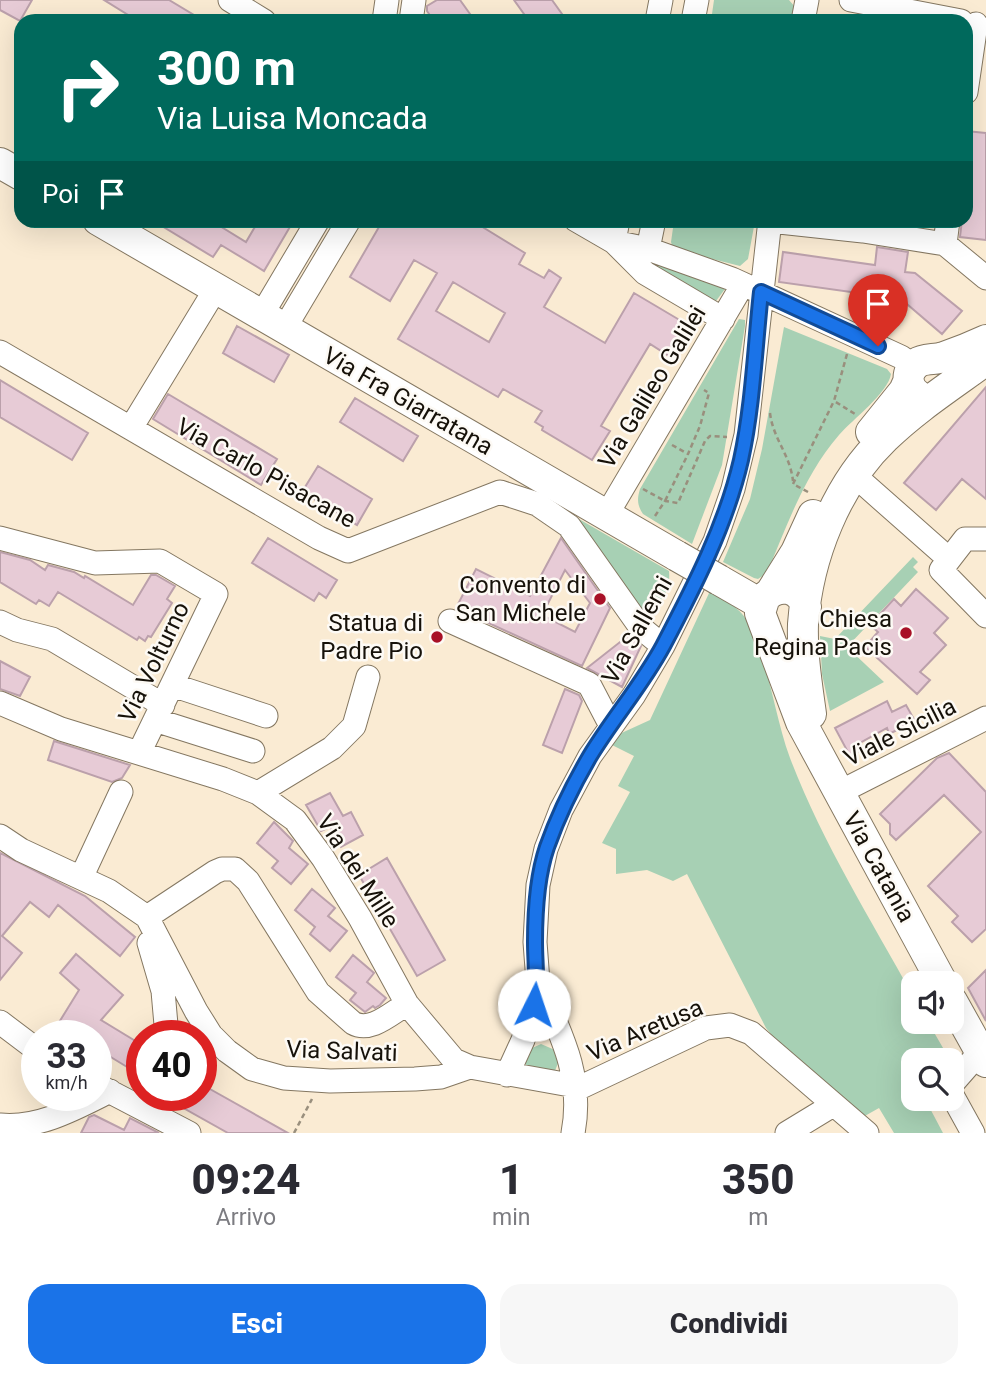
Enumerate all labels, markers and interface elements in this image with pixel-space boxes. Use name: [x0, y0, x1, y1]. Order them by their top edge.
text: 300 m: [157, 40, 296, 97]
icon: right: [42, 42, 133, 133]
text: Via Luisa Moncada: [157, 99, 428, 137]
icon: arrive: [93, 175, 131, 213]
text: Poi: [42, 179, 79, 209]
pin: [848, 274, 908, 346]
icon: arrive: [859, 285, 897, 323]
street label: Via Galileo Galilei: [592, 301, 712, 473]
street label: Via Fra Giarratana: [318, 341, 498, 461]
street label: Via Carlo Pisacane: [172, 412, 360, 534]
place label: Convento di San Michele: [456, 571, 586, 627]
street label: Via Sallemi: [596, 571, 678, 689]
marker: Convento di San Michele: [592, 591, 608, 607]
street label: Via Volturno: [113, 597, 195, 727]
place label: Chiesa Regina Pacis: [754, 605, 892, 661]
place label: Statua di Padre Pio: [320, 609, 423, 665]
marker: Chiesa Regina Pacis: [898, 625, 914, 641]
marker: Statua di Padre Pio: [429, 629, 445, 645]
street label: Viale Sicilia: [839, 692, 961, 772]
street label: Via Catania: [837, 807, 921, 927]
street label: Via dei Mille: [311, 809, 405, 933]
position arrow: [497, 968, 571, 1042]
map controls: [901, 971, 964, 1111]
button: sound: [901, 971, 964, 1034]
street label: Via Aretusa: [583, 993, 707, 1067]
speed limit sign: 40: [126, 1020, 217, 1111]
street label: Via Salvati: [286, 1035, 398, 1067]
text: 33: [46, 1036, 87, 1077]
button: search: [901, 1048, 964, 1111]
text: km/h: [45, 1072, 88, 1093]
text: 09:24: [191, 1155, 301, 1204]
text: 1: [499, 1155, 523, 1204]
text: 350: [722, 1155, 795, 1204]
text: Arrivo: [216, 1204, 276, 1231]
text: min: [492, 1204, 530, 1231]
text: m: [748, 1204, 768, 1231]
button: Esci: [28, 1284, 486, 1364]
button: Condividi: [500, 1284, 958, 1364]

